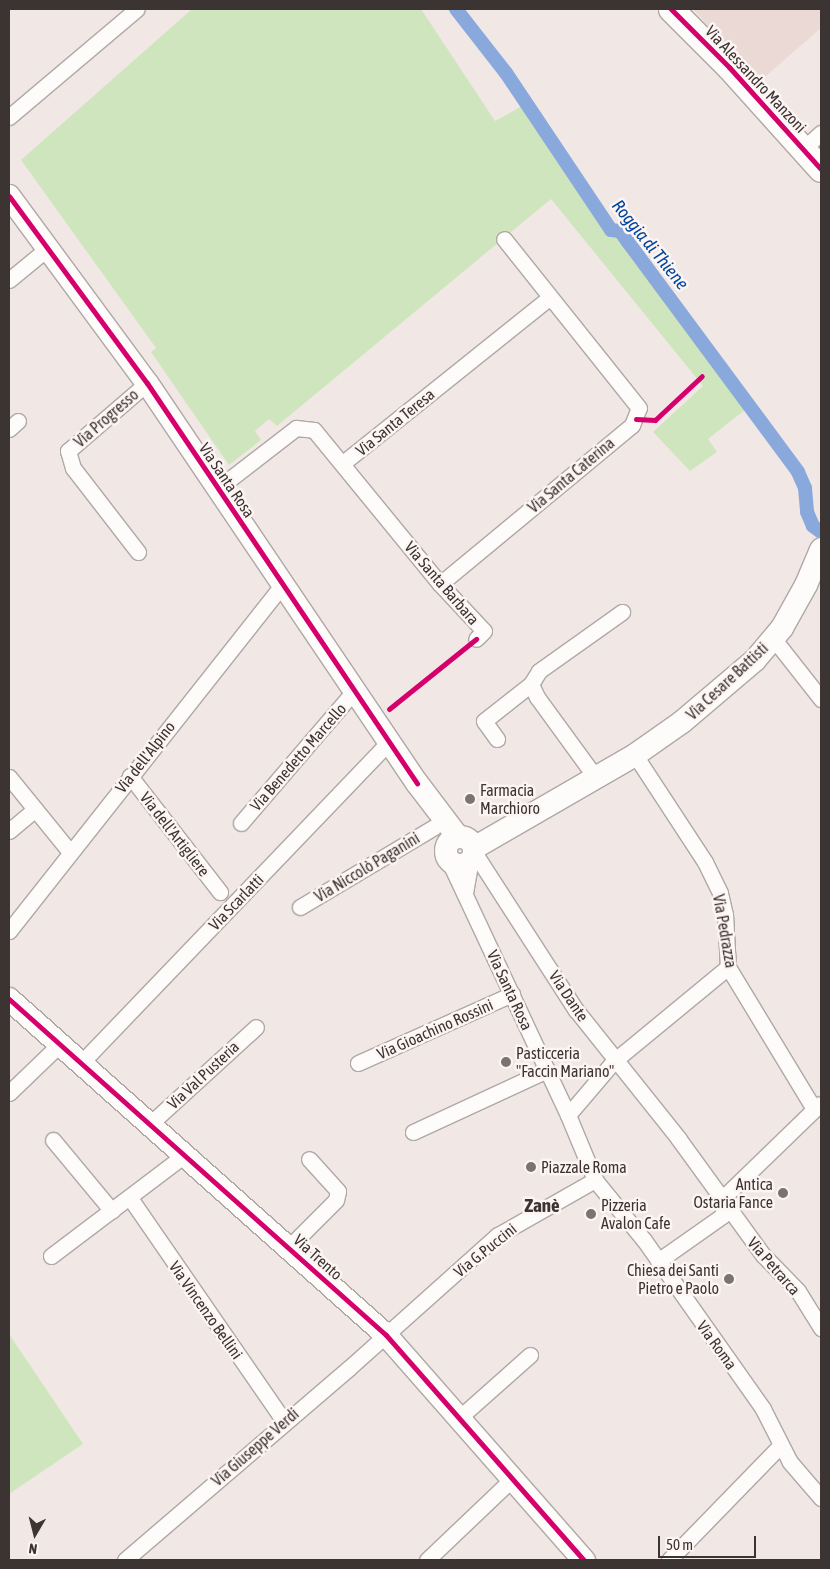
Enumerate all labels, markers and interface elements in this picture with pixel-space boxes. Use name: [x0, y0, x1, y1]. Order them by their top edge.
street label: Via Alessandro Manzoni: [701, 22, 811, 136]
water label: Roggia di Thiene: [607, 196, 693, 294]
street label: Via Santa Teresa: [352, 384, 438, 460]
street label: Via Progresso: [70, 385, 142, 451]
street label: Via Santa Caterina: [524, 433, 618, 517]
street label: Via Santa Rosa: [195, 439, 259, 521]
street label: Via Santa Barbara: [401, 537, 483, 629]
street label: Via Cesare Battisti: [682, 638, 772, 724]
street label: Via Benedetto Marcello: [246, 699, 350, 815]
street label: Via dell'Alpino: [111, 717, 179, 797]
place label: Farmacia Marchioro: [480, 780, 540, 818]
street label: Via dell'Artigliere: [136, 788, 214, 880]
marker: Farmacia Marchioro: [464, 793, 476, 805]
street label: Via Niccolò Paganini: [311, 828, 423, 906]
street label: Via Scarlatti: [205, 870, 267, 934]
street label: Via Pedrazza: [709, 893, 741, 969]
street label: Via Santa Rosa: [483, 947, 537, 1033]
street label: Via Dante: [545, 967, 593, 1025]
street label: Via Gioachino Rossini: [374, 995, 496, 1063]
street label: Via Val Pusteria: [163, 1037, 243, 1113]
place label: Pasticceria "Faccin Mariano": [516, 1043, 614, 1081]
marker: Pasticceria "Faccin Mariano": [500, 1056, 512, 1068]
place label: Piazzale Roma: [541, 1157, 627, 1177]
marker: Piazzale Roma: [525, 1161, 537, 1173]
place label: Antica Ostaria Fance: [693, 1174, 773, 1212]
marker: Antica Ostaria Fance: [777, 1187, 789, 1199]
district label: Zanè: [524, 1195, 560, 1217]
place label: Pizzeria Avalon Cafe: [601, 1195, 671, 1233]
marker: Pizzeria Avalon Cafe: [585, 1208, 597, 1220]
street label: Via G.Puccini: [450, 1219, 520, 1281]
street label: Via Trento: [290, 1230, 346, 1284]
street label: Via Petrarca: [744, 1233, 804, 1299]
street label: Via Vincenzo Bellini: [165, 1257, 247, 1363]
place label: Chiesa dei Santi Pietro e Paolo: [627, 1260, 719, 1298]
marker: Chiesa dei Santi Pietro e Paolo: [723, 1273, 735, 1285]
street label: Via Roma: [693, 1317, 741, 1373]
street label: Via Giuseppe Verdi: [208, 1404, 302, 1490]
north arrow: [10, 1509, 60, 1559]
scale bar: [660, 1526, 758, 1558]
text: 50 m: [666, 1536, 693, 1553]
text: N: [28, 1540, 38, 1557]

